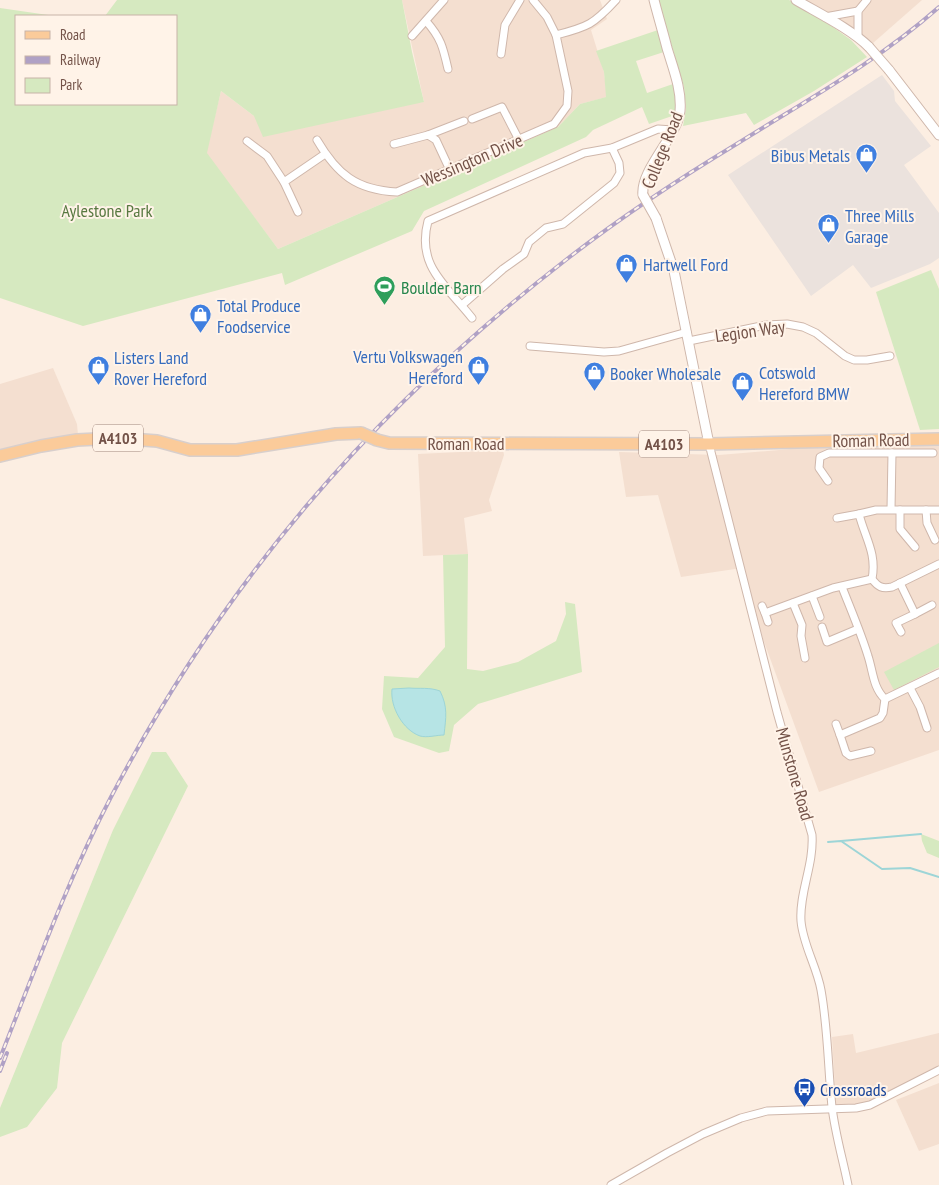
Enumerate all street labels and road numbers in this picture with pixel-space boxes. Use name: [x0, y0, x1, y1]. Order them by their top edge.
street label: College Road: [636, 108, 688, 192]
street label: Wessington Drive: [418, 128, 526, 192]
street label: Legion Way: [714, 315, 787, 347]
road number: A4103: [93, 424, 143, 452]
street label: Roman Road: [832, 428, 910, 452]
road number: A4103: [639, 430, 689, 458]
street label: Roman Road: [427, 432, 505, 455]
street label: Munstone Road: [771, 725, 819, 823]

